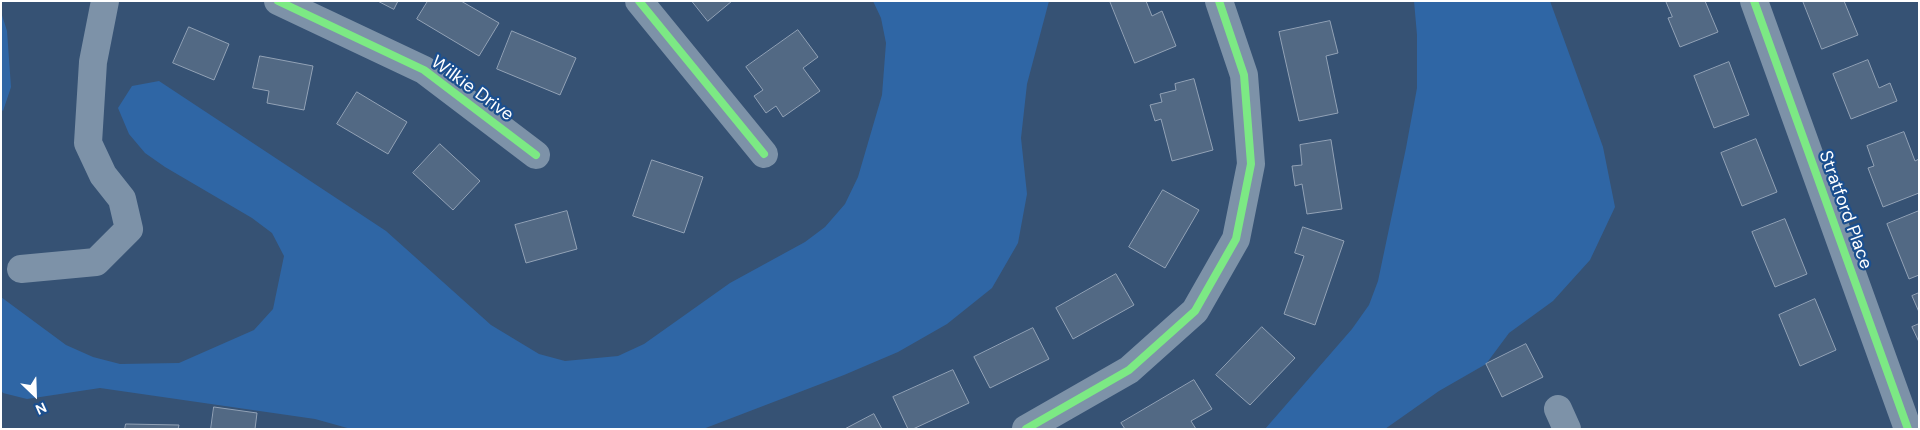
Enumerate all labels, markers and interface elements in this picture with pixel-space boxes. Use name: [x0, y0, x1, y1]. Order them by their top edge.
street label: Wilkie Drive: [427, 52, 517, 126]
street label: Stratford Place: [1814, 148, 1876, 272]
north arrow: [10, 370, 60, 420]
text: N: [33, 398, 49, 419]

